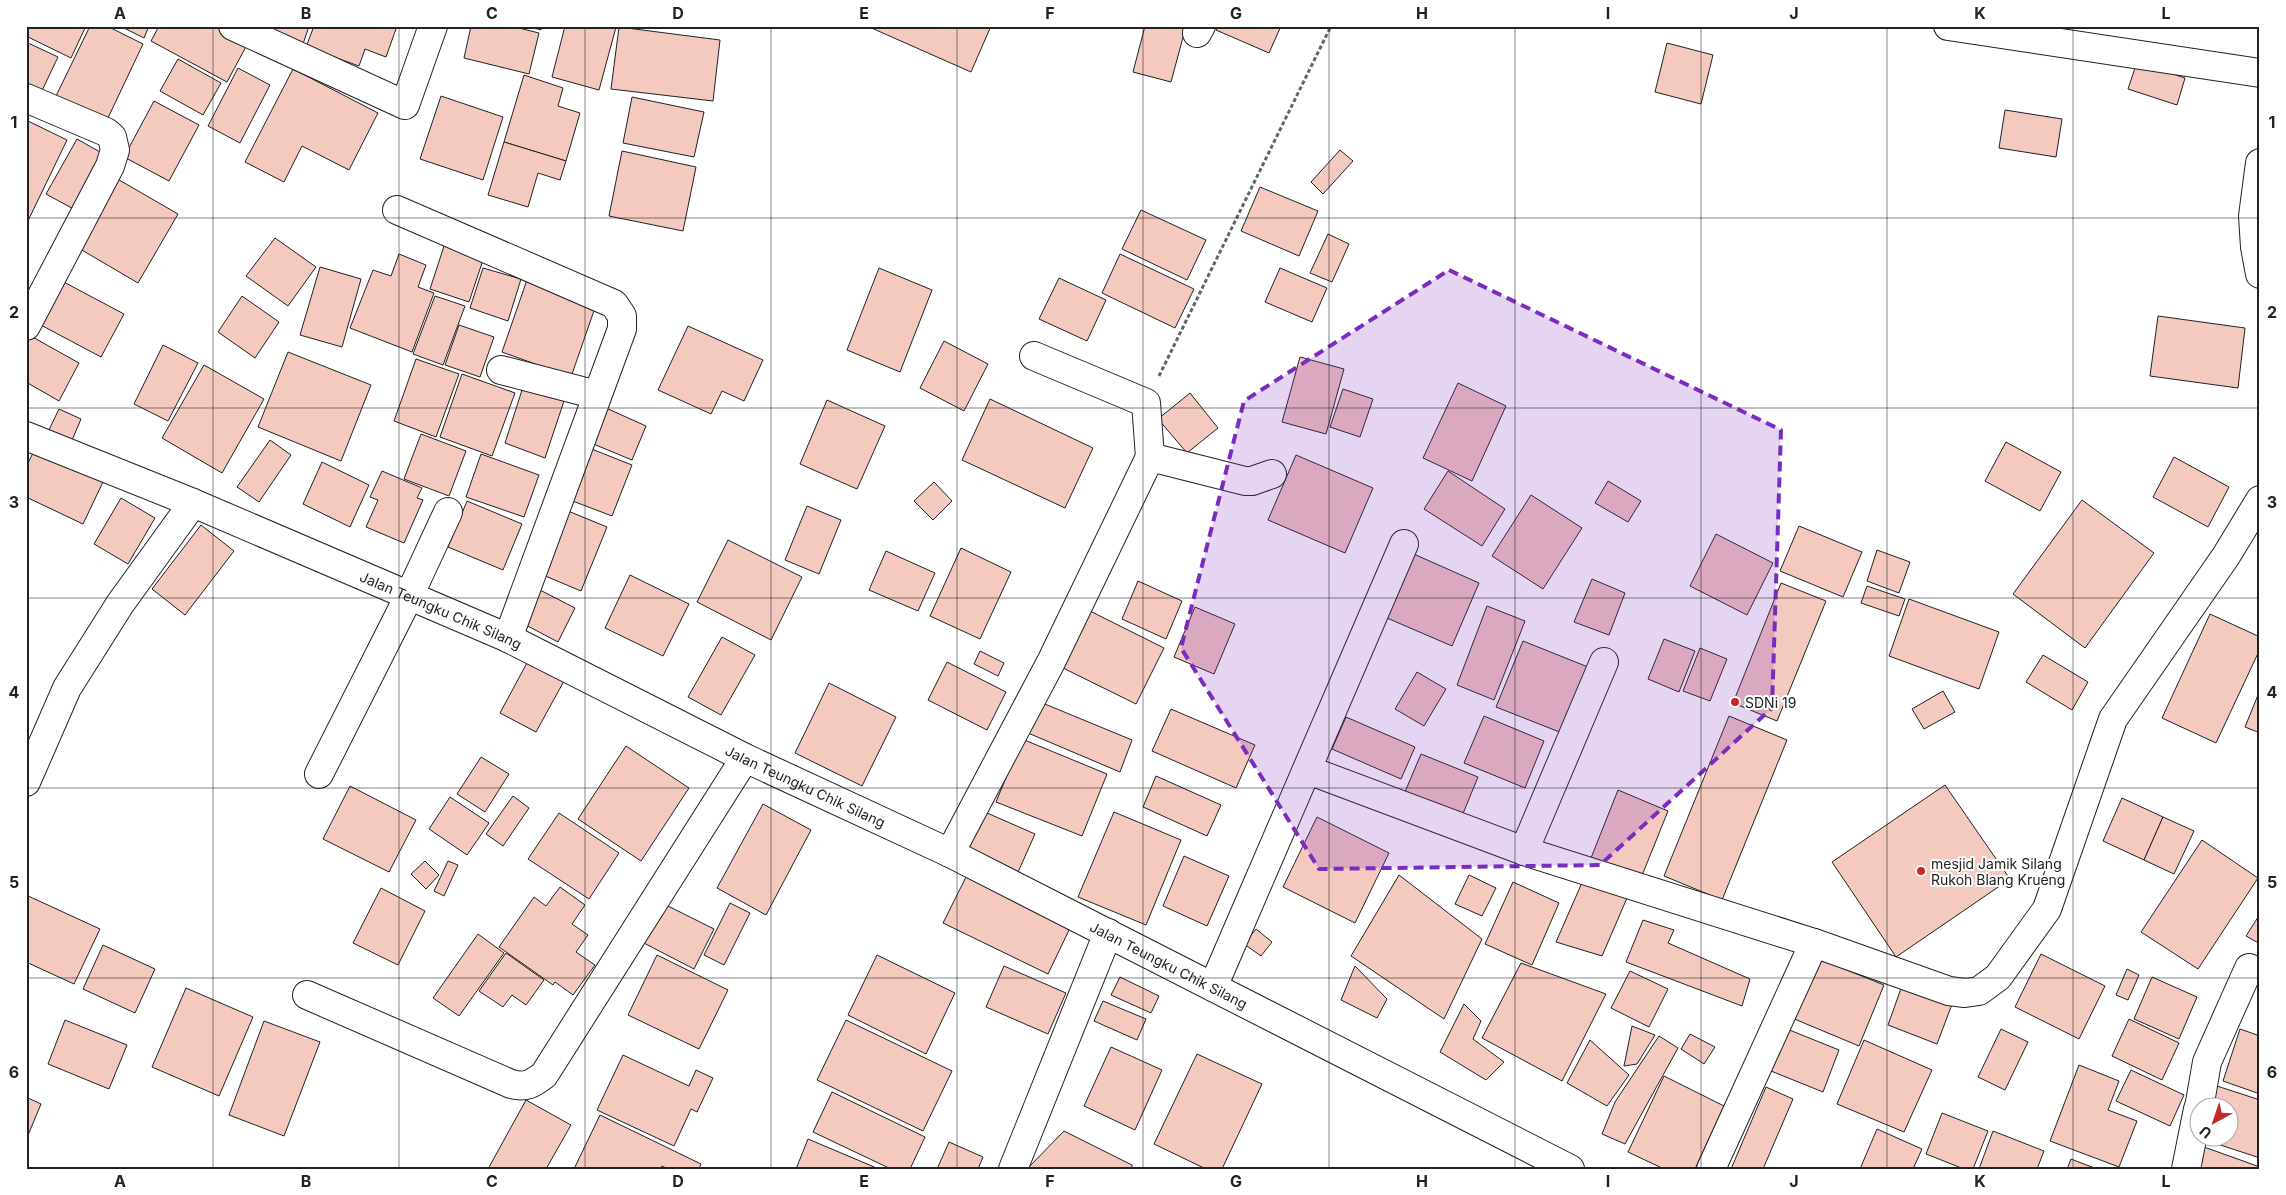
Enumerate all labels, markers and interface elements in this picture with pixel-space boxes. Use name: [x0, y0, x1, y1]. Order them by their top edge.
text: A: [114, 3, 126, 23]
text: B: [301, 3, 311, 23]
text: C: [486, 3, 498, 23]
text: D: [672, 3, 684, 23]
text: E: [859, 3, 869, 23]
text: F: [1045, 3, 1055, 23]
text: G: [1230, 3, 1242, 23]
text: H: [1416, 3, 1428, 23]
text: I: [1606, 3, 1610, 23]
text: J: [1789, 3, 1799, 23]
text: K: [1974, 3, 1986, 23]
text: L: [2161, 3, 2171, 23]
text: 1: [11, 112, 17, 132]
text: 1: [2269, 112, 2275, 132]
text: 2: [9, 302, 19, 322]
text: 2: [2267, 302, 2277, 322]
text: 3: [9, 492, 19, 512]
text: 3: [2267, 492, 2277, 512]
street label: Jalan Teungku Chik Silang: [358, 567, 525, 652]
text: 4: [9, 682, 20, 702]
text: 4: [2267, 682, 2278, 702]
place label: SDNi 19: [1745, 694, 1796, 711]
marker: SDNi 19: [1729, 696, 1741, 708]
street label: Jalan Teungku Chik Silang: [723, 741, 888, 830]
place label: mesjid Jamik Silang Rukoh Blang Krueng: [1931, 855, 2065, 888]
marker: mesjid Jamik Silang Rukoh Blang Krueng: [1915, 865, 1927, 877]
text: 5: [9, 872, 19, 892]
text: 5: [2267, 872, 2277, 892]
street label: Jalan Teungku Chik Silang: [1087, 917, 1251, 1012]
text: 6: [9, 1062, 19, 1082]
text: 6: [2267, 1062, 2277, 1082]
north arrow: [2188, 1098, 2238, 1148]
text: U: [2196, 1123, 2215, 1142]
text: A: [114, 1171, 126, 1191]
text: B: [301, 1171, 311, 1191]
text: C: [486, 1171, 498, 1191]
text: D: [672, 1171, 684, 1191]
text: E: [859, 1171, 869, 1191]
text: F: [1045, 1171, 1055, 1191]
text: G: [1230, 1171, 1242, 1191]
text: H: [1416, 1171, 1428, 1191]
text: I: [1606, 1171, 1610, 1191]
text: J: [1789, 1171, 1799, 1191]
text: K: [1974, 1171, 1986, 1191]
text: L: [2161, 1171, 2171, 1191]

